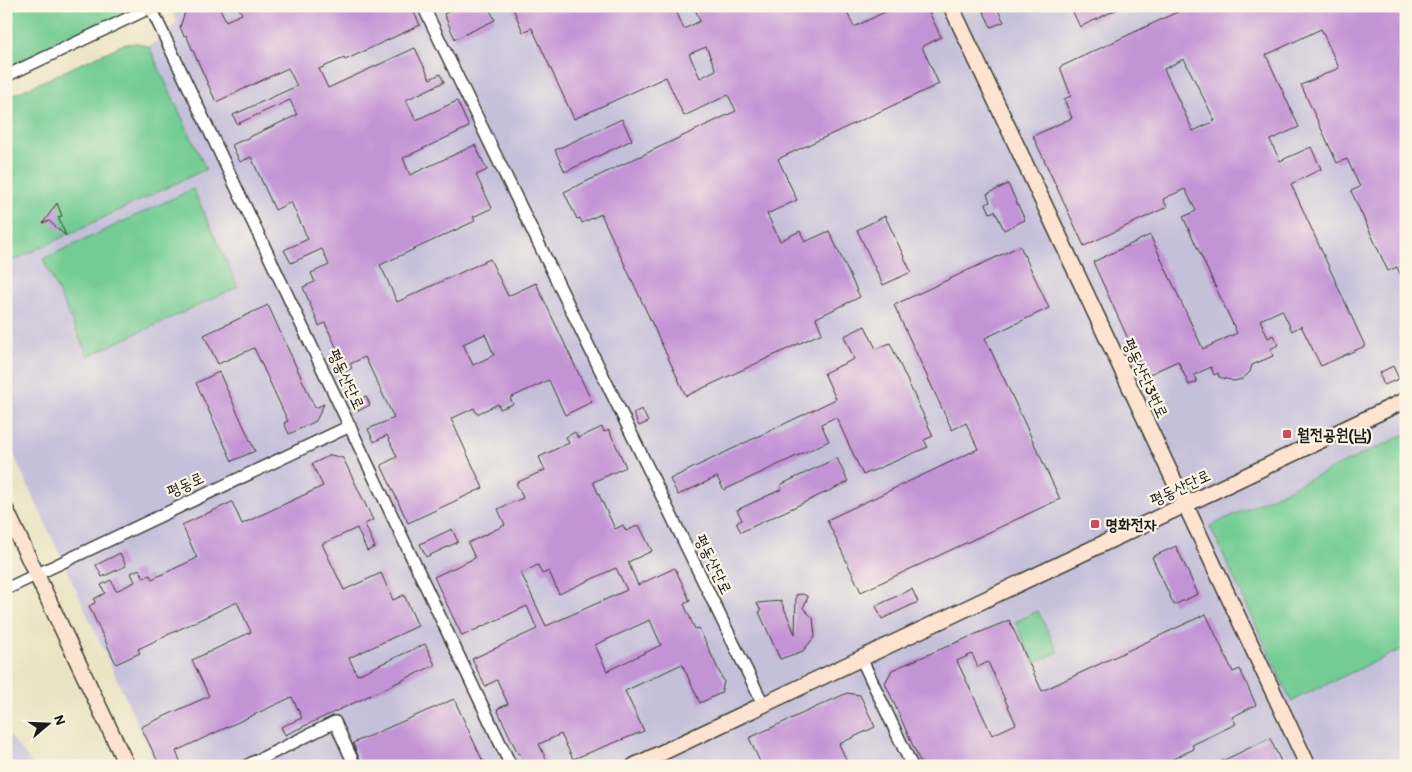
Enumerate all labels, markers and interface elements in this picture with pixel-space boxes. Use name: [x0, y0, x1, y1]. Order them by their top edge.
street label: 평동산단3번로: [1119, 335, 1172, 421]
street label: 평동산단로: [324, 346, 369, 412]
place label: 월전공원(남): [1297, 425, 1372, 445]
marker: 월전공원(남): [1281, 428, 1293, 440]
street label: 평동산단로: [1147, 465, 1213, 510]
street label: 평동로: [164, 468, 207, 501]
place label: 명화전자: [1105, 515, 1157, 534]
marker: 명화전자: [1089, 518, 1101, 530]
street label: 평동산단로: [691, 531, 736, 597]
north arrow: [22, 700, 72, 750]
text: N: [50, 713, 69, 727]

